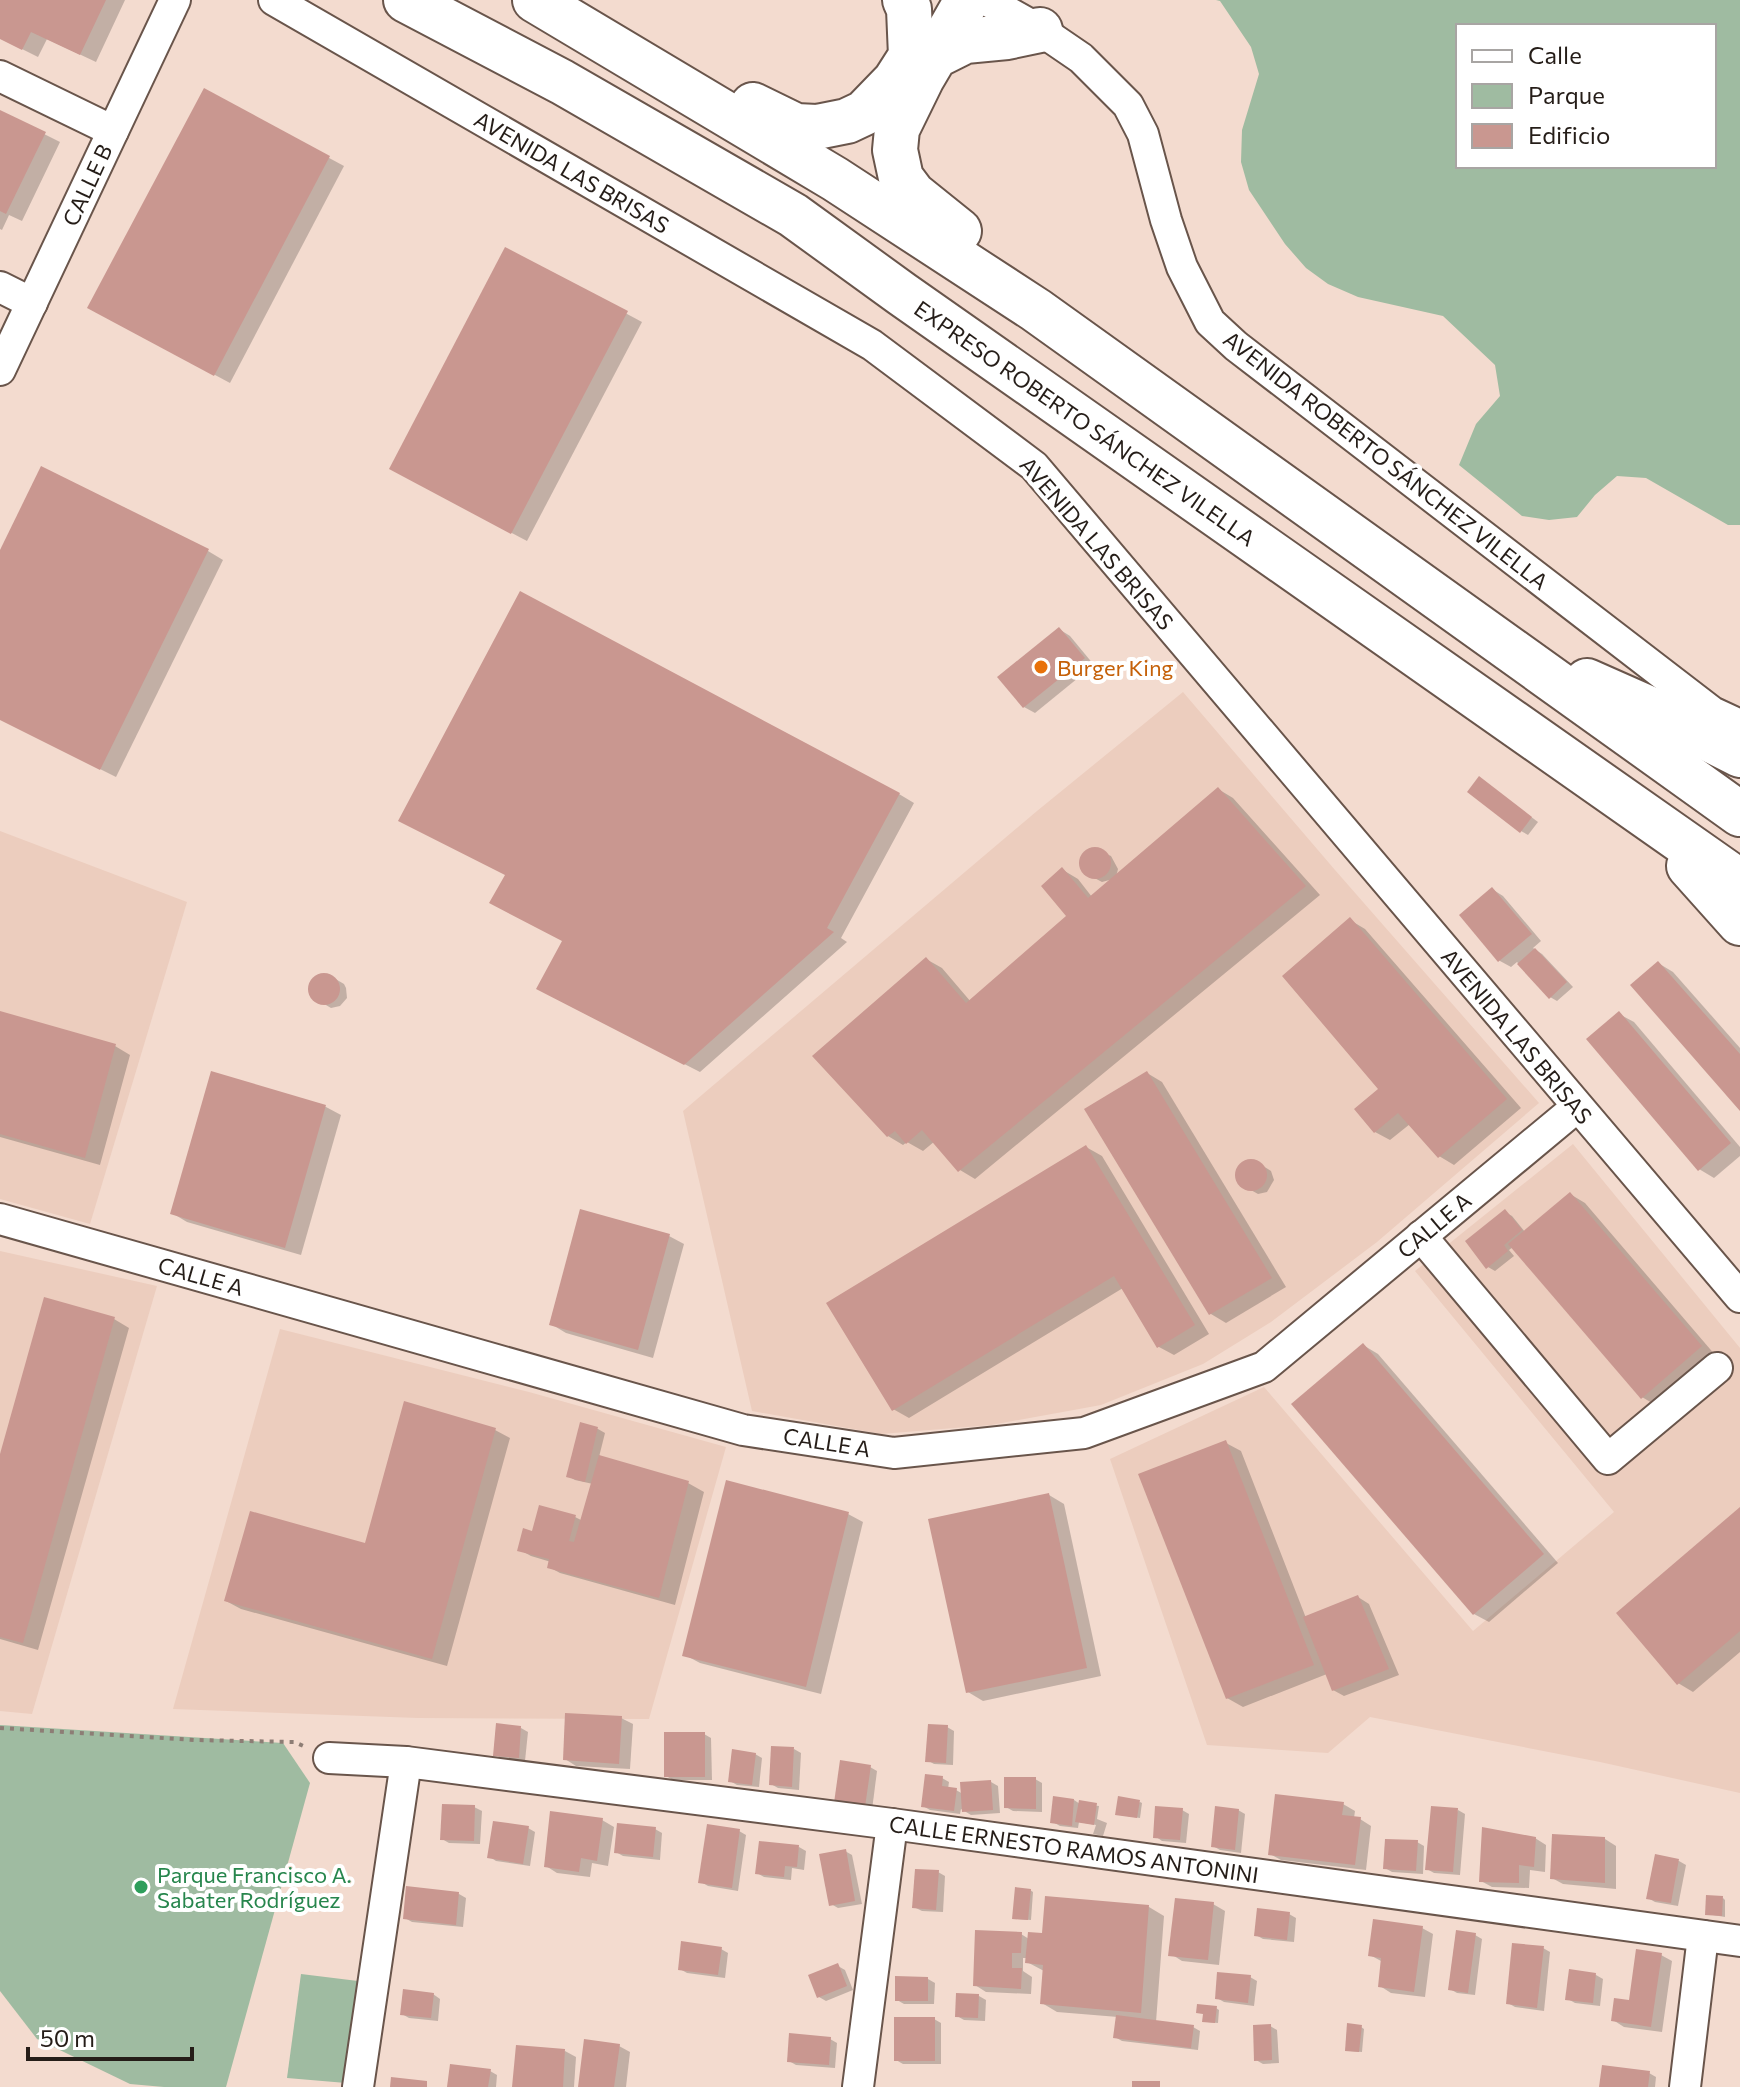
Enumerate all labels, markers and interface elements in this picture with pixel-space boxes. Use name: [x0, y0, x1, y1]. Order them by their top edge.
legend: [1456, 24, 1716, 168]
text: Calle: [1528, 40, 1582, 69]
text: Parque: [1528, 80, 1605, 109]
street label: AVENIDA LAS BRISAS: [470, 105, 674, 239]
text: Edificio: [1528, 120, 1610, 149]
street label: CALLE B: [56, 140, 118, 230]
street label: EXPRESO ROBERTO SÁNCHEZ VILELLA: [909, 294, 1261, 552]
street label: AVENIDA ROBERTO SÁNCHEZ VILELLA: [1218, 325, 1554, 595]
street label: AVENIDA LAS BRISAS: [1015, 451, 1180, 635]
place label: Burger King: [1057, 654, 1174, 681]
marker: Burger King: [1032, 658, 1050, 676]
street label: AVENIDA LAS BRISAS: [1436, 943, 1598, 1129]
street label: CALLE A: [1392, 1186, 1476, 1264]
street label: CALLE A: [155, 1251, 247, 1301]
street label: CALLE A: [781, 1422, 873, 1462]
street label: CALLE ERNESTO RAMOS ANTONINI: [888, 1810, 1260, 1888]
place label: Parque Francisco A. Sabater Rodríguez: [157, 1861, 352, 1913]
marker: Parque Francisco A. Sabater Rodríguez: [132, 1878, 150, 1896]
scale bar: [28, 2011, 192, 2061]
text: 50 m: [40, 2023, 95, 2052]

